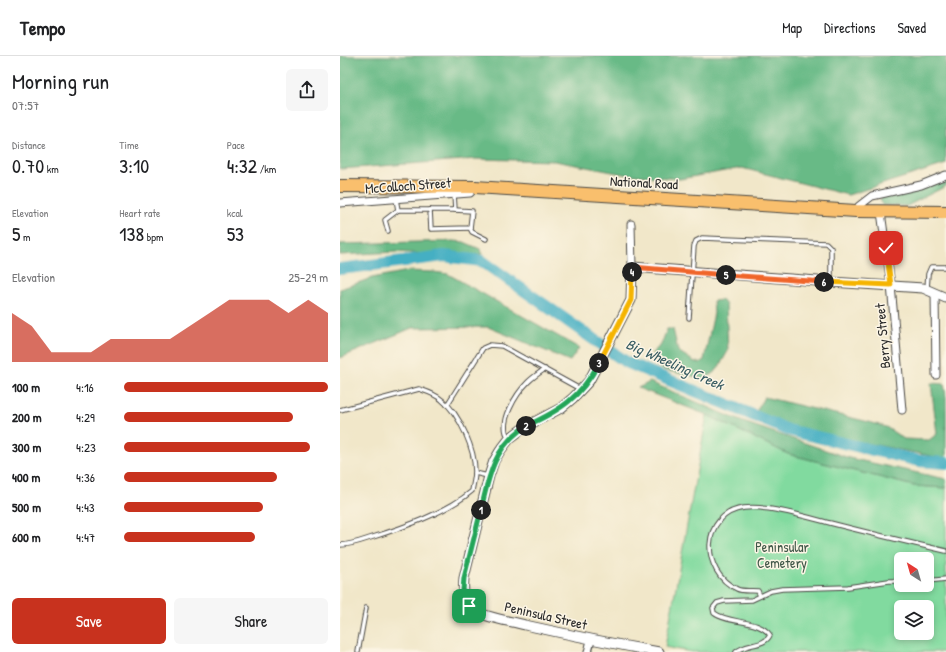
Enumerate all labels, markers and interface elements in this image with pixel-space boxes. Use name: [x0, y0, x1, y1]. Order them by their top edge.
text: Tempo: [20, 15, 65, 41]
text: Map: [782, 18, 802, 37]
text: Directions: [824, 18, 875, 37]
text: Saved: [897, 18, 926, 37]
text: Morning run: [12, 66, 109, 96]
button: share: [286, 69, 328, 111]
text: 07:57: [12, 96, 39, 114]
text: Distance: [12, 138, 46, 152]
text: Time: [119, 138, 139, 152]
text: Pace: [227, 138, 245, 152]
text: 0.70: [12, 152, 44, 179]
text: 3:10: [119, 152, 149, 179]
text: 4:32: [227, 152, 257, 179]
text: km: [44, 162, 59, 176]
text: /km: [257, 162, 276, 176]
street label: National Road: [609, 171, 679, 193]
street label: McColloch Street: [364, 173, 452, 197]
text: Elevation: [12, 206, 49, 220]
text: Heart rate: [119, 206, 160, 220]
text: kcal: [227, 206, 243, 220]
text: 5: [12, 220, 20, 247]
text: 138: [119, 220, 144, 247]
text: 53: [227, 220, 244, 247]
text: m: [20, 230, 30, 244]
text: bpm: [144, 230, 163, 244]
pin: [869, 231, 903, 265]
icon: check: [875, 237, 897, 259]
pin: 4: [622, 262, 642, 282]
text: 4: [630, 265, 634, 279]
pin: 5: [716, 265, 736, 285]
text: Elevation: [12, 268, 55, 286]
text: 25–29 m: [288, 268, 328, 286]
text: 5: [724, 268, 728, 282]
pin: 6: [814, 272, 834, 292]
text: 6: [822, 275, 826, 289]
street label: Berry Street: [870, 302, 895, 369]
water label: Big Wheeling Creek: [623, 333, 729, 396]
pin: 3: [589, 353, 609, 373]
text: 3: [597, 356, 601, 370]
text: 100 m: [12, 378, 40, 396]
text: 4:16: [76, 378, 94, 396]
text: 200 m: [12, 408, 42, 426]
text: 4:29: [76, 408, 95, 426]
pin: 2: [516, 416, 536, 436]
text: 2: [523, 419, 529, 433]
text: 300 m: [12, 438, 41, 456]
text: 4:23: [76, 438, 96, 456]
text: 400 m: [12, 468, 40, 486]
text: 4:36: [76, 468, 95, 486]
text: 500 m: [12, 498, 41, 516]
text: 4:43: [76, 498, 95, 516]
pin: 1: [471, 500, 491, 520]
text: 1: [479, 503, 483, 517]
text: 600 m: [12, 528, 41, 546]
text: 4:47: [76, 528, 95, 546]
park label: Peninsular Cemetery: [755, 537, 809, 573]
north arrow: [894, 552, 934, 592]
map controls: [894, 552, 934, 640]
pin: [452, 589, 486, 623]
icon: arrive: [458, 595, 480, 617]
street label: Peninsula Street: [503, 596, 589, 634]
button: Save: [12, 598, 166, 644]
button: Share: [174, 598, 328, 644]
button: layers: [894, 600, 934, 640]

